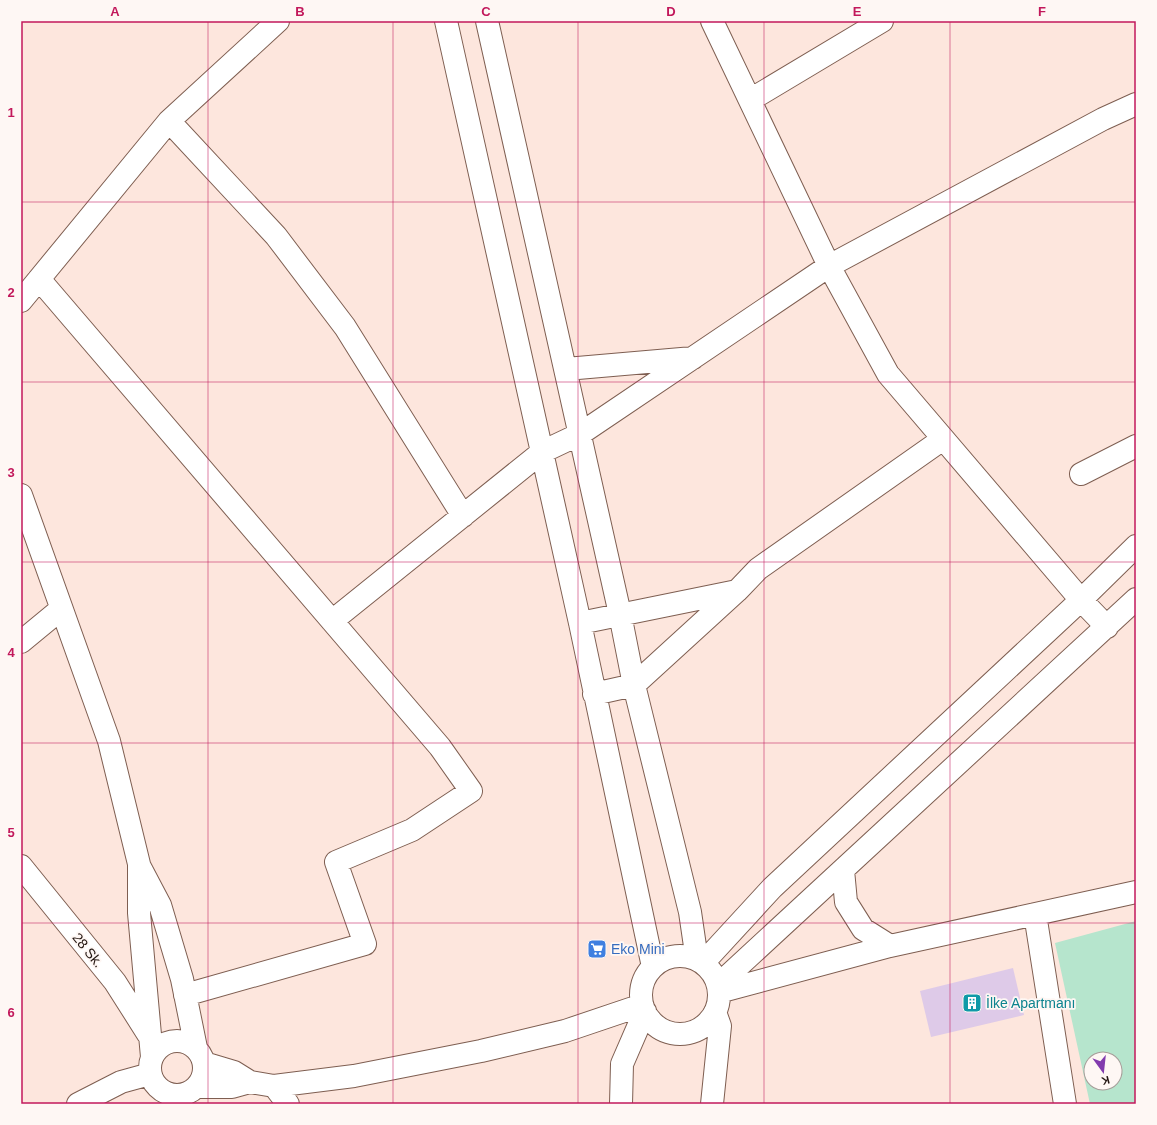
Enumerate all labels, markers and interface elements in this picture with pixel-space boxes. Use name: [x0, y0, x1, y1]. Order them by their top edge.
text: A: [110, 4, 120, 19]
text: B: [295, 4, 305, 19]
text: C: [481, 4, 491, 19]
text: D: [666, 4, 676, 19]
text: E: [853, 4, 862, 19]
text: F: [1038, 4, 1046, 19]
text: 1: [7, 105, 15, 120]
text: 2: [7, 285, 15, 300]
text: 3: [7, 465, 15, 480]
text: 4: [7, 645, 15, 660]
text: 5: [7, 825, 15, 840]
street label: 28 Sk.: [69, 930, 107, 970]
supermarket icon: Eko Mini: [586, 938, 608, 960]
place label: Eko Mini: [611, 941, 665, 957]
building icon: İlke Apartmanı: [961, 992, 983, 1014]
place label: İlke Apartmanı: [986, 994, 1076, 1011]
text: 6: [7, 1005, 15, 1020]
north arrow: [1083, 1051, 1123, 1091]
text: K: [1100, 1074, 1111, 1087]

